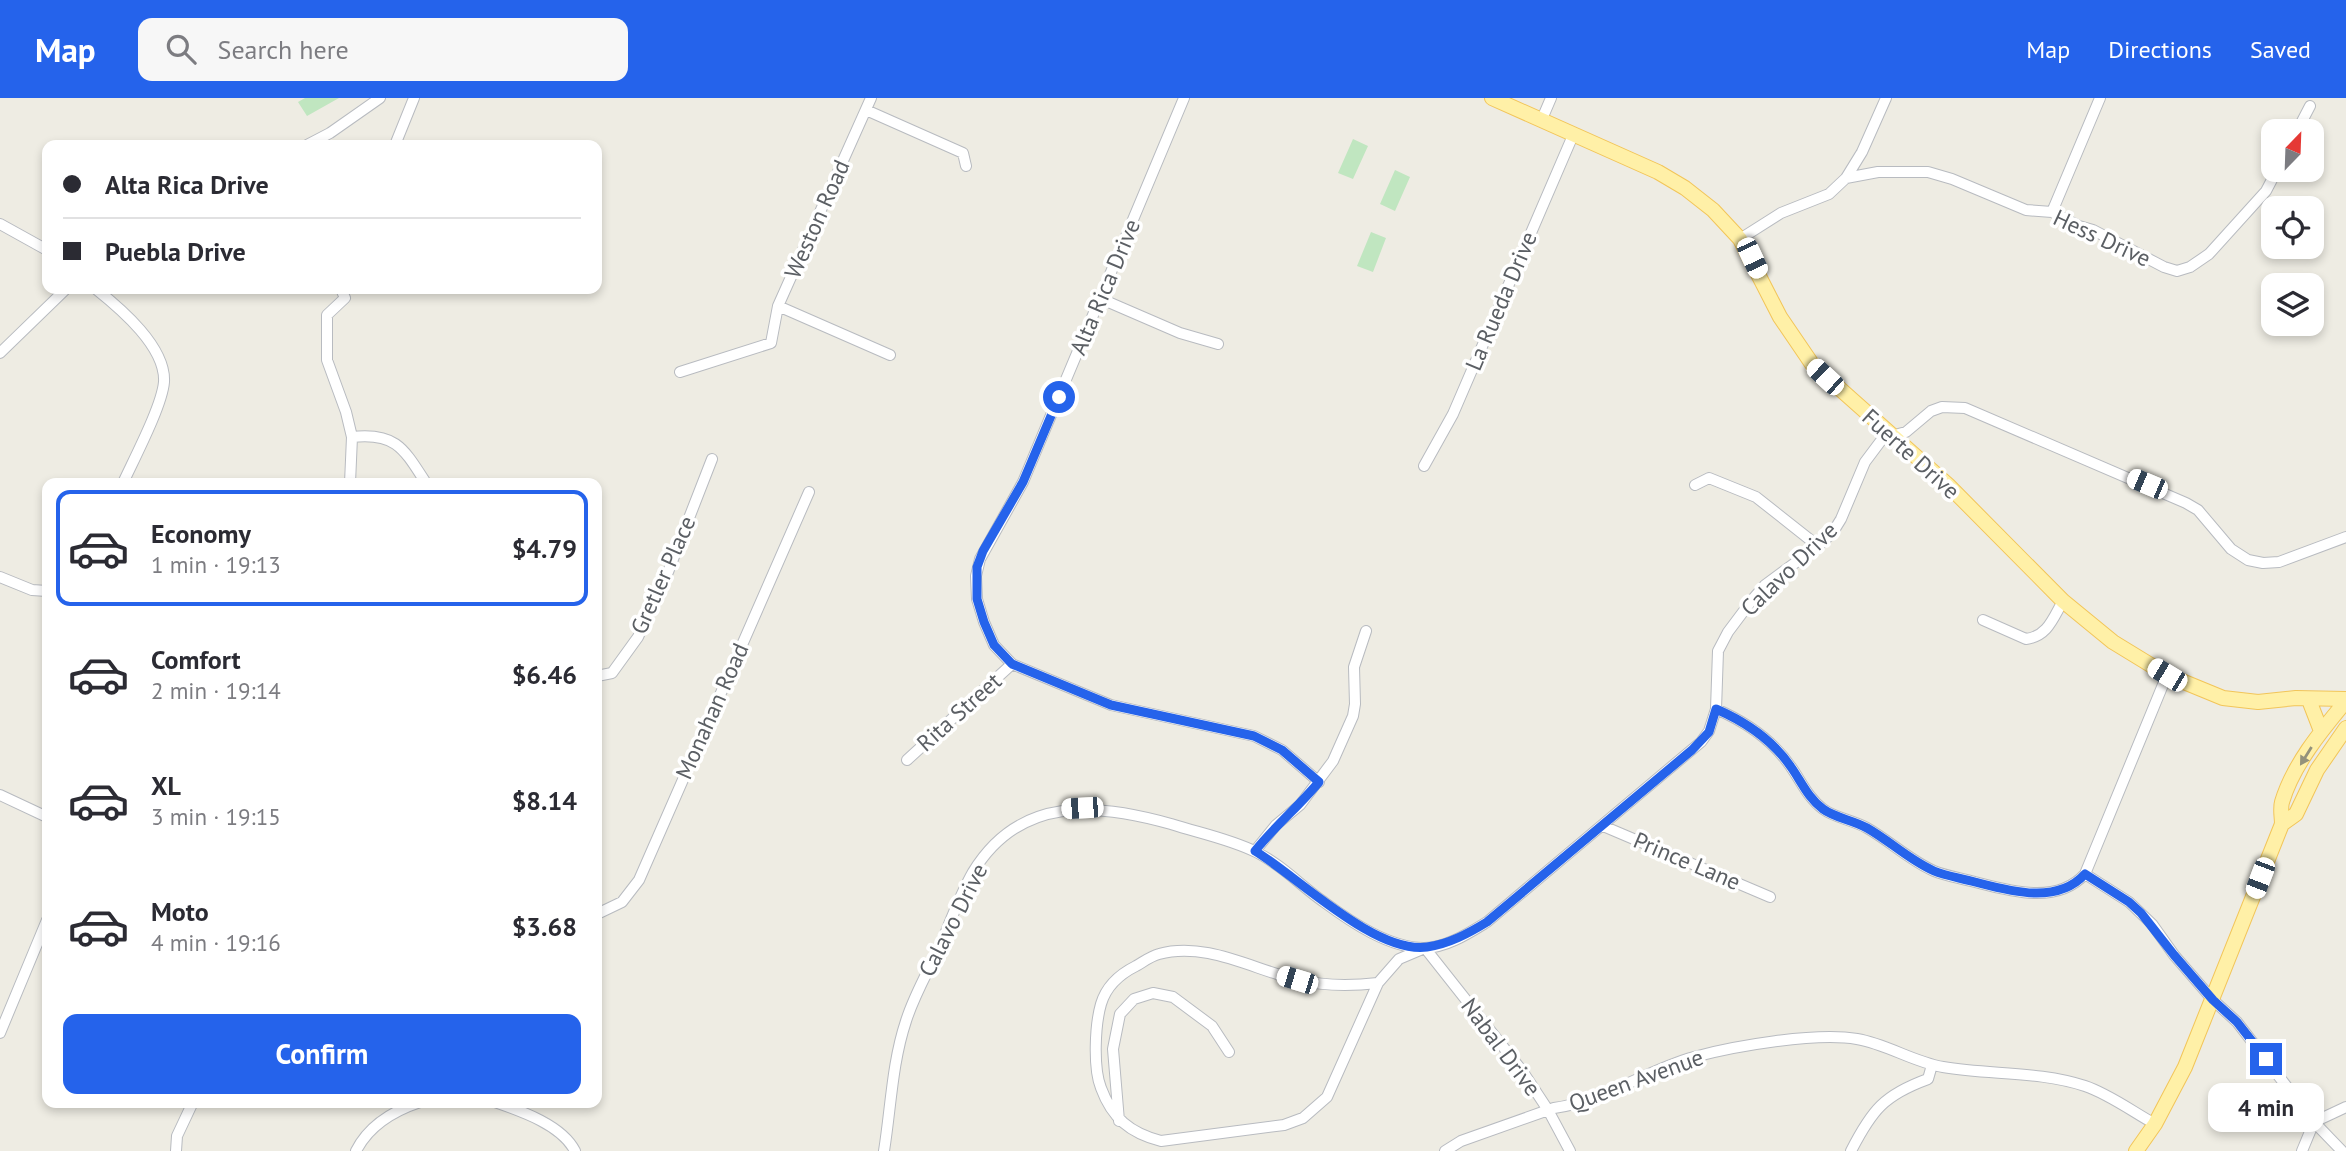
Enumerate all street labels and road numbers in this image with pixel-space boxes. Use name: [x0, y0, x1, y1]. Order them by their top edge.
street label: Weston Road: [778, 155, 856, 283]
street label: Hess Drive: [2049, 202, 2156, 273]
street label: Alta Rica Drive: [1063, 214, 1146, 359]
street label: La Rueda Drive: [1458, 227, 1543, 375]
street label: Fuerte Drive: [1857, 402, 1966, 505]
street label: Gretler Place: [624, 511, 701, 638]
street label: Calavo Drive: [1734, 515, 1843, 622]
street label: Monahan Road: [669, 638, 754, 783]
street label: Rita Street: [910, 666, 1007, 757]
street label: Prince Lane: [1629, 825, 1745, 896]
street label: Calavo Drive: [912, 858, 993, 981]
street label: Nabal Drive: [1455, 992, 1548, 1101]
street label: Queen Avenue: [1565, 1042, 1707, 1117]

